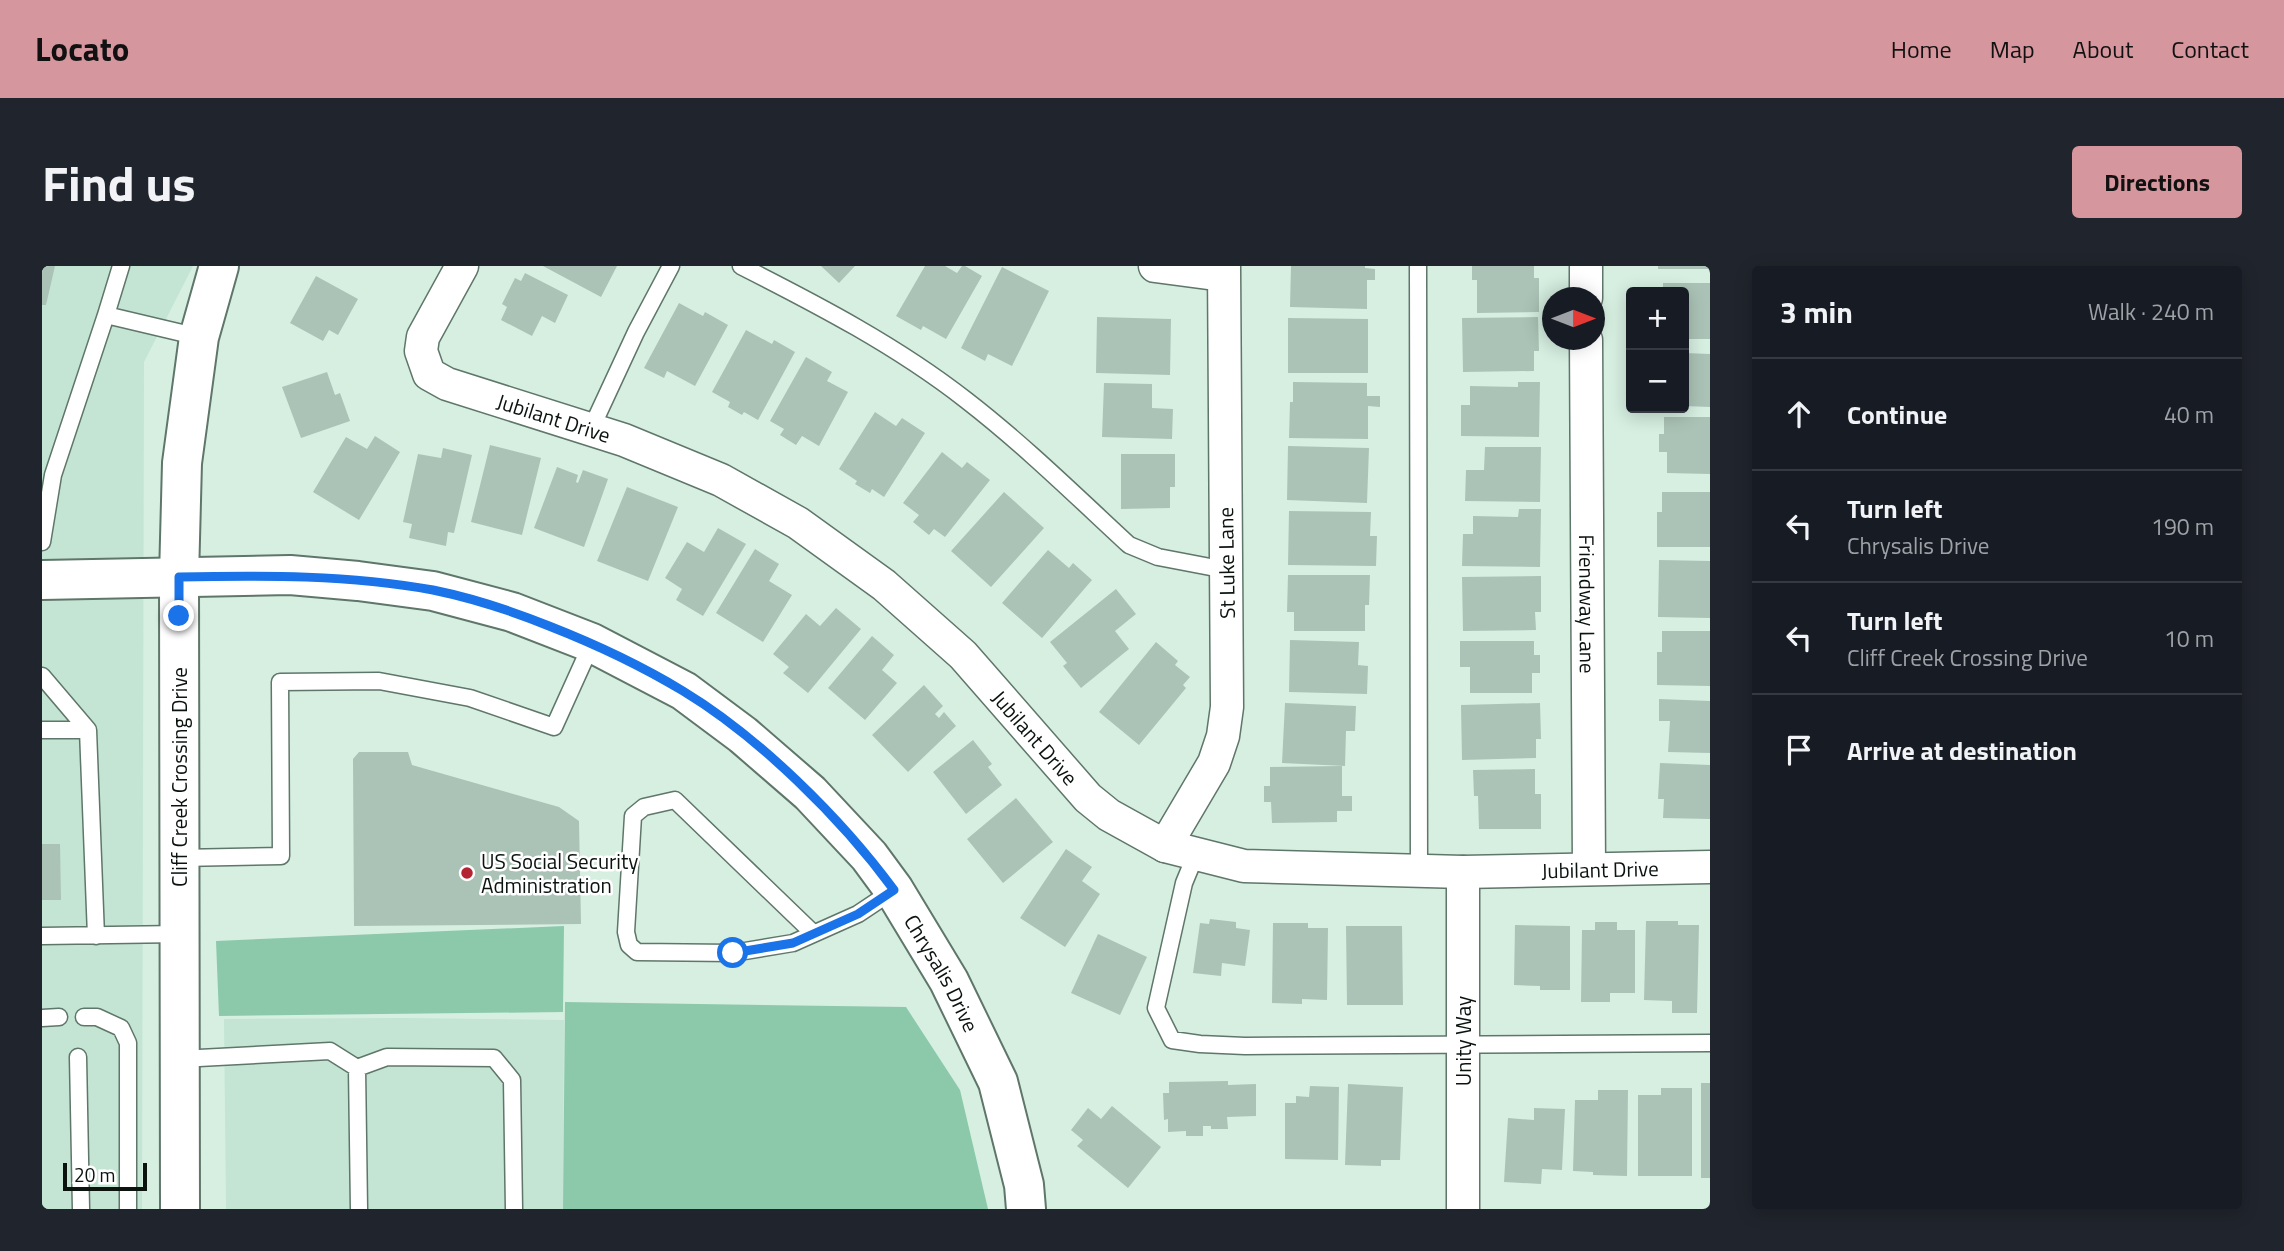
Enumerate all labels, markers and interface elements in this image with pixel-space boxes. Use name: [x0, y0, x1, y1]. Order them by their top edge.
text: Locato: [35, 24, 129, 74]
text: Home: [1891, 31, 1952, 67]
text: Map: [1990, 31, 2035, 67]
text: About: [2073, 31, 2133, 67]
text: Contact: [2171, 31, 2249, 67]
text: Find us: [42, 145, 196, 220]
button: Directions: [2072, 146, 2242, 218]
north arrow: [1542, 287, 1605, 350]
map controls: [1626, 287, 1689, 413]
button: +: [1626, 287, 1689, 350]
text: 3 min: [1780, 289, 1853, 335]
text: Walk · 240 m: [2088, 294, 2214, 329]
button: −: [1626, 350, 1689, 413]
street label: Jubilant Drive: [493, 385, 615, 451]
icon: ahead: [1780, 395, 1818, 433]
text: Continue: [1847, 395, 1947, 434]
text: 40 m: [2164, 397, 2214, 432]
text: Turn left: [1847, 489, 1942, 528]
street label: St Luke Lane: [1209, 507, 1243, 619]
icon: left: [1780, 507, 1818, 545]
text: 190 m: [2151, 509, 2214, 544]
text: Chrysalis Drive: [1847, 528, 1989, 563]
street label: Friendway Lane: [1571, 534, 1604, 674]
route end: [163, 600, 194, 631]
text: Turn left: [1847, 601, 1942, 640]
icon: left: [1780, 619, 1818, 657]
text: 10 m: [2164, 621, 2214, 656]
text: Cliff Creek Crossing Drive: [1847, 640, 2088, 675]
street label: Cliff Creek Crossing Drive: [163, 667, 195, 887]
street label: Jubilant Drive: [984, 683, 1086, 792]
icon: arrive: [1780, 731, 1818, 769]
text: Arrive at destination: [1847, 731, 2077, 770]
place label: US Social Security Administration: [481, 845, 638, 901]
street label: Jubilant Drive: [1541, 852, 1659, 886]
marker: US Social Security Administration: [459, 865, 475, 881]
street label: Chrysalis Drive: [896, 908, 987, 1037]
route start: [717, 937, 748, 968]
street label: Unity Way: [1447, 996, 1479, 1086]
scale bar: [63, 1160, 147, 1192]
text: 20 m: [74, 1160, 115, 1189]

